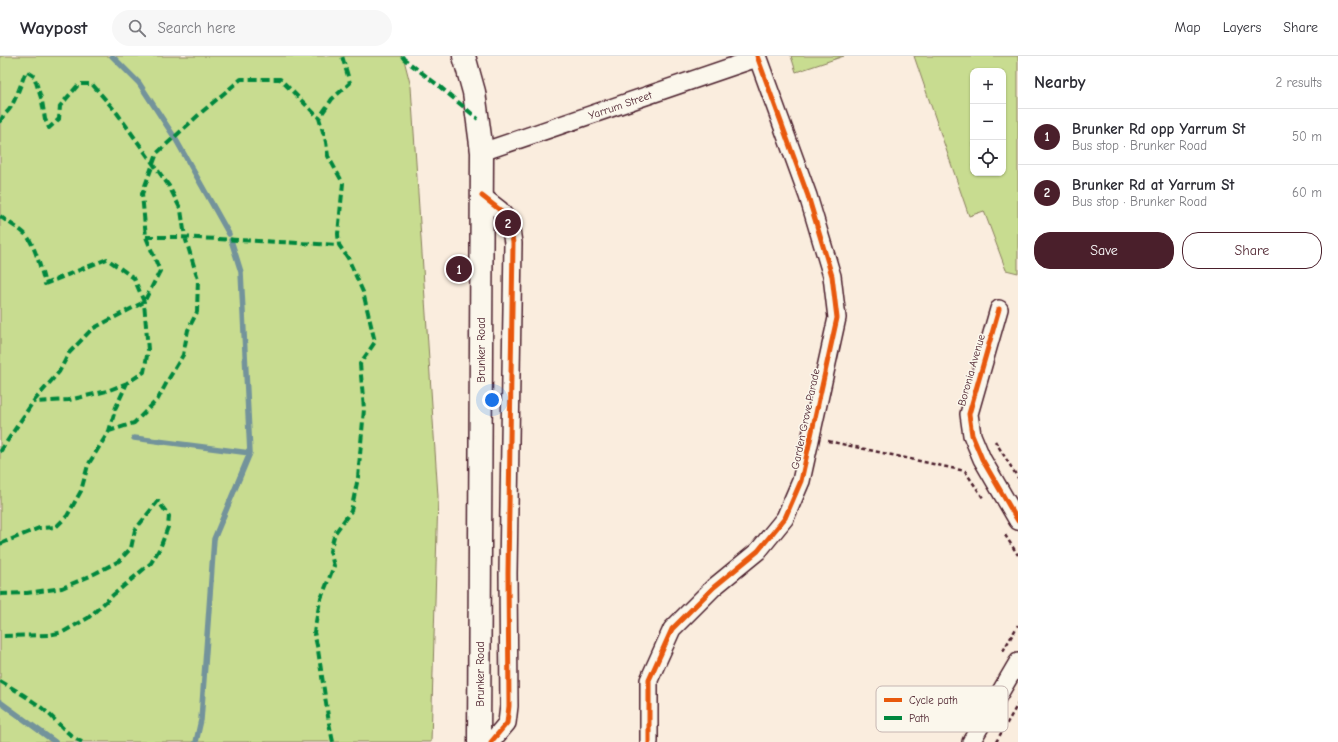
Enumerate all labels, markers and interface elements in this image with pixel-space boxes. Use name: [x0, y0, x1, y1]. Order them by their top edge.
search box: [112, 10, 392, 46]
text: Waypost: [20, 17, 88, 39]
icon: search: [126, 17, 148, 39]
text: Search here: [158, 19, 236, 37]
text: Map: [1174, 19, 1201, 36]
text: Layers: [1223, 19, 1261, 36]
text: Share: [1283, 19, 1318, 36]
map controls: [970, 68, 1006, 176]
button: +: [970, 68, 1006, 104]
text: Nearby: [1034, 73, 1085, 92]
text: 2 results: [1275, 75, 1322, 90]
street label: Yarrum Street: [587, 88, 654, 122]
button: −: [970, 104, 1006, 140]
text: Brunker Rd opp Yarrum St: [1072, 120, 1245, 138]
text: 1: [1044, 129, 1050, 144]
text: 50 m: [1292, 129, 1322, 144]
text: Bus stop · Brunker Road: [1072, 138, 1207, 153]
button: locate: [970, 140, 1006, 176]
text: Brunker Rd at Yarrum St: [1072, 176, 1234, 194]
text: 2: [1044, 185, 1050, 200]
text: 60 m: [1292, 185, 1322, 200]
text: Bus stop · Brunker Road: [1072, 194, 1207, 209]
pin: 2: [495, 208, 521, 238]
button: Save: [1034, 232, 1174, 269]
button: Share: [1182, 232, 1322, 269]
pin: 1: [446, 254, 472, 284]
street label: Brunker Road: [475, 317, 488, 383]
street label: Boronia Avenue: [955, 332, 988, 408]
street label: Garden Grove Parade: [788, 367, 823, 471]
your location: [482, 390, 502, 410]
street label: Brunker Road: [474, 641, 487, 707]
legend: [876, 686, 1008, 732]
text: Cycle path: [909, 694, 958, 707]
text: Path: [909, 712, 930, 725]

